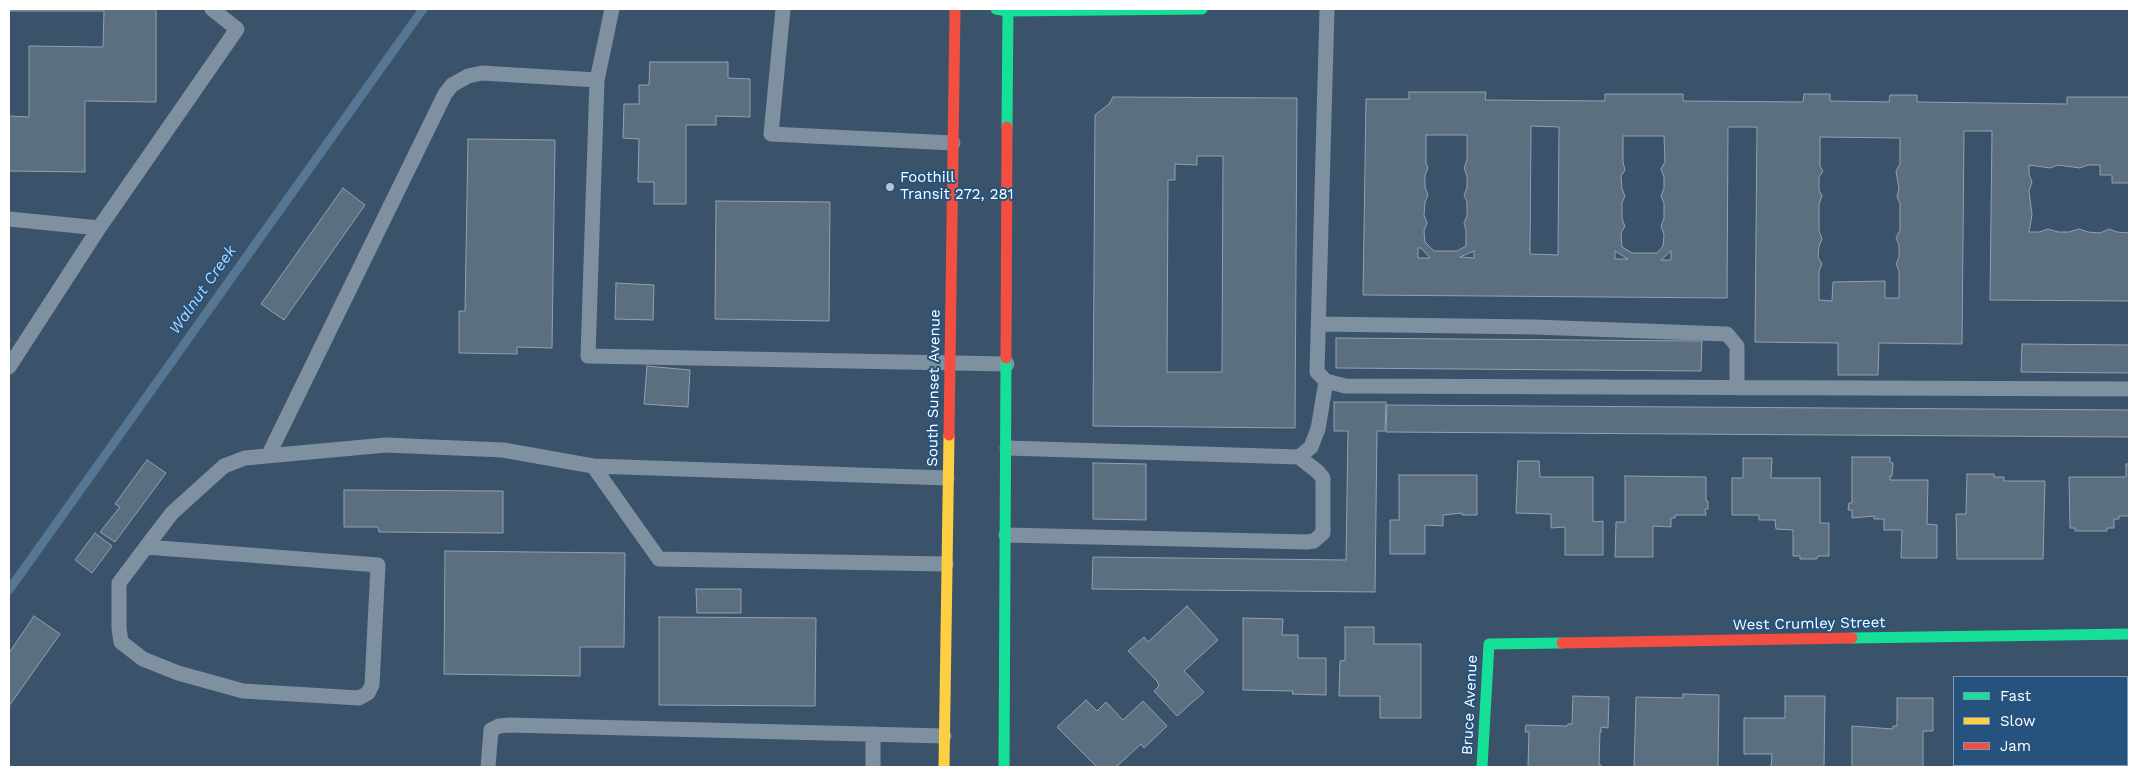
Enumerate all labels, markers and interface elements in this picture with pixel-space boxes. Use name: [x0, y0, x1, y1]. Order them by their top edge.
place label: Foothill Transit 272, 281: [900, 169, 1014, 204]
marker: Foothill Transit 272, 281: [884, 181, 896, 193]
water label: Walnut Creek: [165, 242, 241, 338]
street label: South Sunset Avenue: [924, 309, 944, 467]
street label: West Crumley Street: [1732, 614, 1886, 634]
street label: Bruce Avenue: [1458, 654, 1482, 756]
legend: [1953, 676, 2128, 766]
text: Fast: [2000, 687, 2031, 705]
text: Slow: [2000, 712, 2036, 730]
text: Jam: [2000, 737, 2031, 755]

